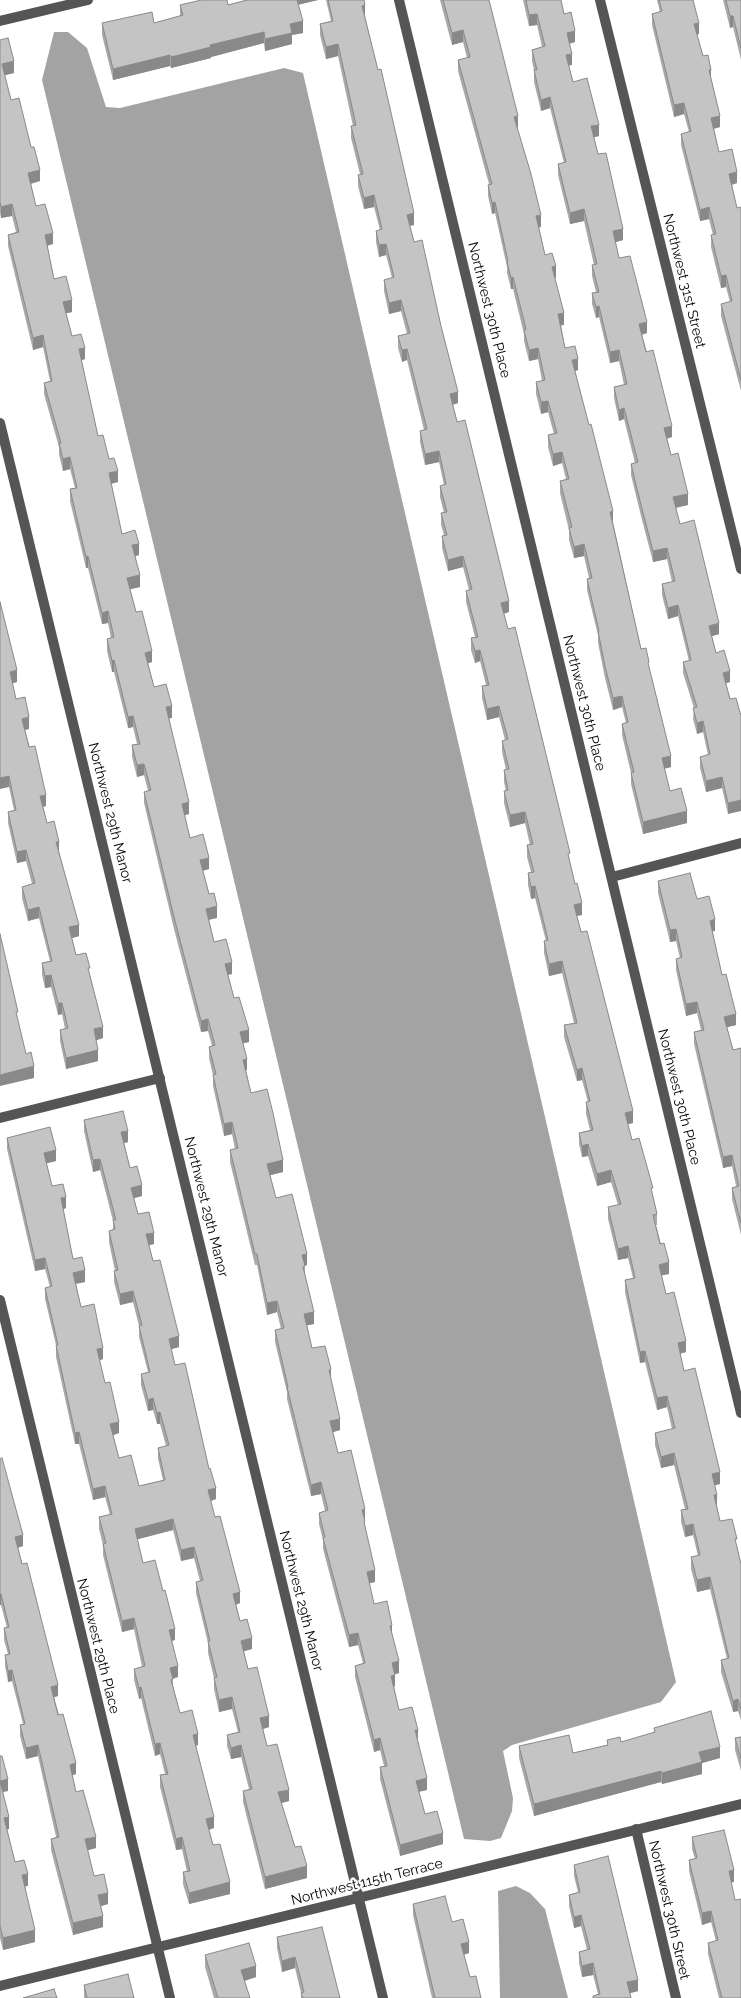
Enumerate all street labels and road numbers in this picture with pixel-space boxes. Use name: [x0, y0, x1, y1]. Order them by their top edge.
street label: Northwest 31st Street: [659, 212, 709, 350]
street label: Northwest 30th Place: [464, 240, 514, 380]
street label: Northwest 30th Place: [559, 633, 609, 773]
street label: Northwest 29th Manor: [84, 741, 136, 885]
street label: Northwest 30th Place: [654, 1027, 704, 1167]
street label: Northwest 29th Manor: [180, 1135, 232, 1279]
street label: Northwest 29th Manor: [275, 1529, 327, 1673]
street label: Northwest 29th Place: [73, 1577, 123, 1715]
street label: Northwest 30th Street: [645, 1839, 693, 1981]
street label: Northwest 115th Terrace: [290, 1855, 444, 1909]

